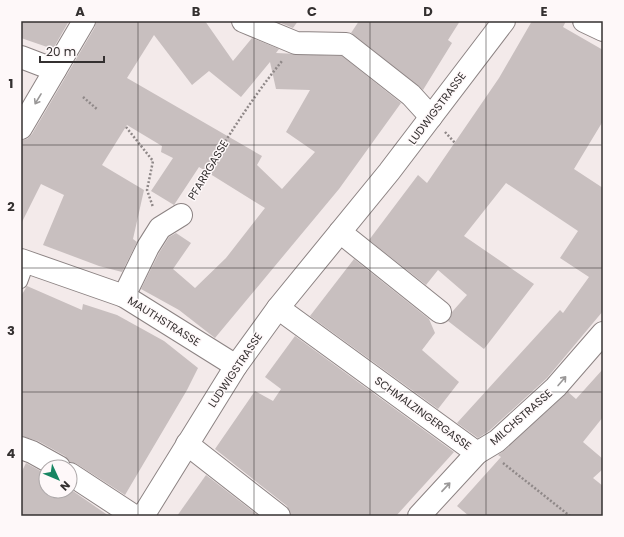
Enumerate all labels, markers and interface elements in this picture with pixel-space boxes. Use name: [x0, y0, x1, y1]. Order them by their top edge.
text: A: [75, 2, 85, 21]
text: B: [192, 2, 201, 21]
text: C: [307, 2, 317, 21]
text: D: [423, 2, 433, 21]
text: E: [540, 2, 548, 21]
scale bar: [40, 38, 104, 64]
text: 20 m: [46, 43, 76, 60]
street label: LUDWIGSTRASSE: [404, 68, 470, 148]
text: 1: [9, 74, 13, 93]
one-way arrow: [33, 93, 41, 105]
street label: PFARRGASSE: [184, 137, 232, 203]
text: 2: [7, 197, 15, 216]
street label: MAUTHSTRASSE: [125, 292, 203, 350]
text: 3: [7, 321, 15, 340]
street label: LUDWIGSTRASSE: [204, 329, 266, 411]
street label: SCHMALZINGERGASSE: [371, 372, 475, 454]
one-way arrow: [557, 375, 566, 386]
street label: MILCHSTRASSE: [486, 385, 556, 449]
text: 4: [7, 444, 16, 463]
north arrow: [38, 459, 78, 499]
text: N: [57, 477, 74, 494]
one-way arrow: [441, 482, 451, 492]

